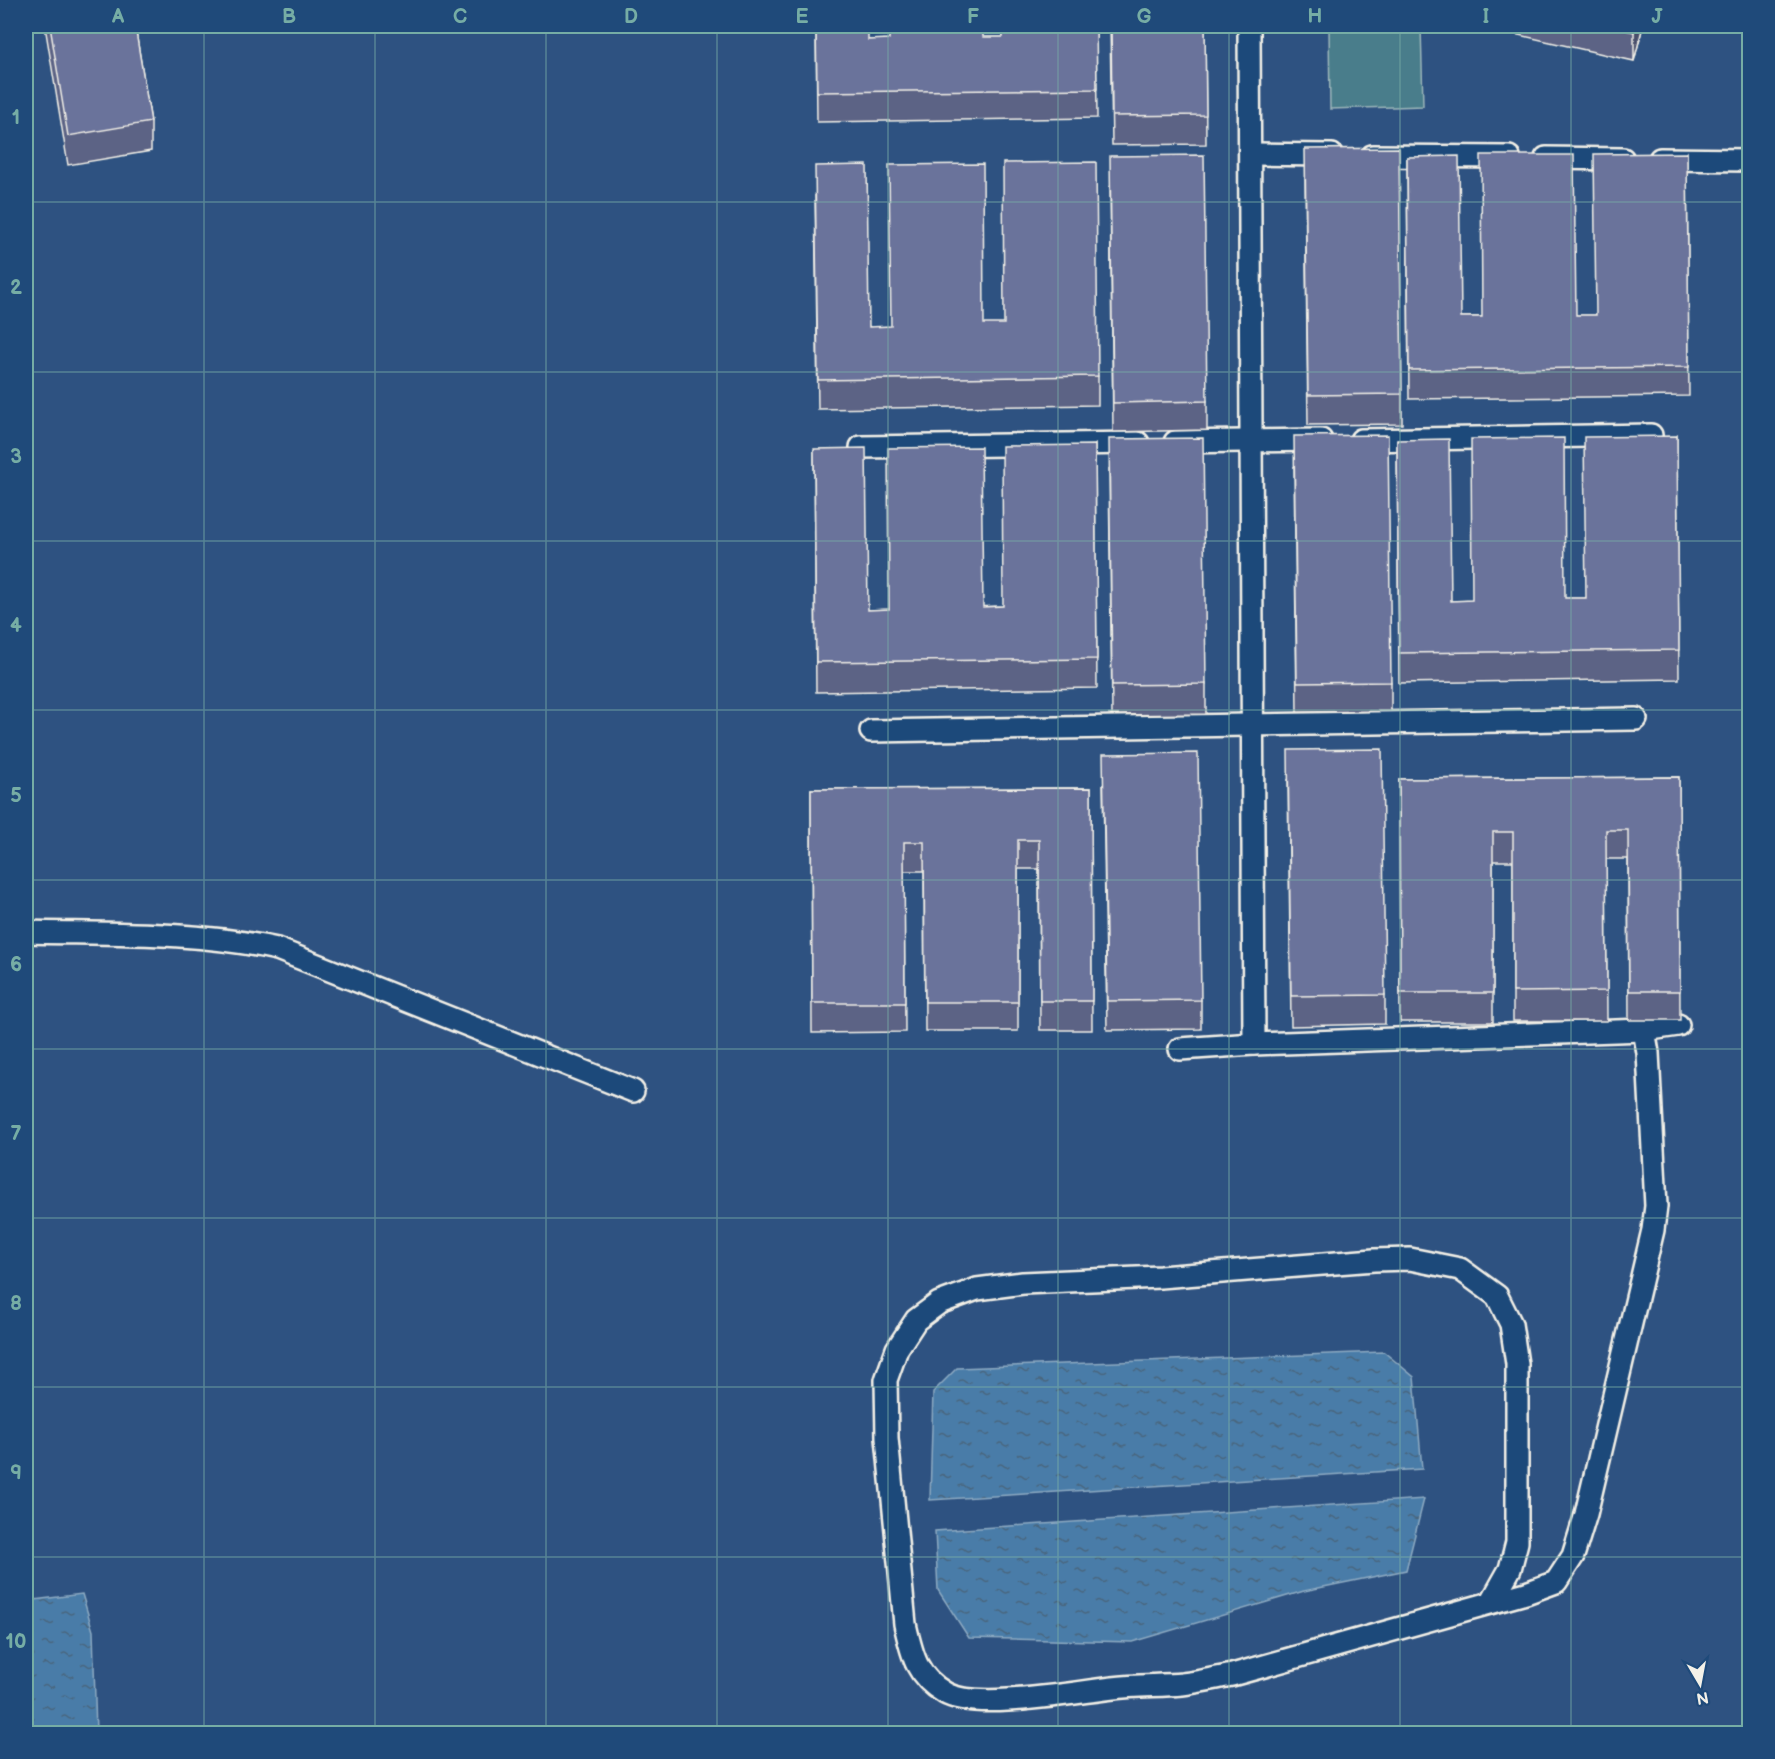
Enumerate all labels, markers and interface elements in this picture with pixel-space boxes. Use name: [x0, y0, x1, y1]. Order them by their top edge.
text: A: [111, 5, 125, 29]
text: B: [282, 5, 296, 29]
text: C: [453, 5, 467, 29]
text: D: [624, 5, 638, 29]
text: E: [796, 5, 809, 29]
text: F: [967, 5, 979, 29]
text: G: [1137, 5, 1152, 29]
text: H: [1308, 5, 1322, 29]
text: I: [1483, 5, 1489, 29]
text: J: [1652, 5, 1664, 29]
text: 1: [12, 106, 20, 130]
text: 2: [10, 276, 22, 300]
text: 3: [10, 445, 22, 469]
text: 4: [10, 614, 22, 638]
text: 5: [10, 784, 22, 808]
text: 6: [10, 953, 22, 977]
text: 7: [10, 1122, 22, 1146]
text: 8: [10, 1292, 22, 1316]
text: 9: [10, 1461, 22, 1485]
text: 10: [6, 1630, 26, 1654]
north arrow: [1670, 1654, 1730, 1714]
text: N: [1695, 1687, 1710, 1708]

